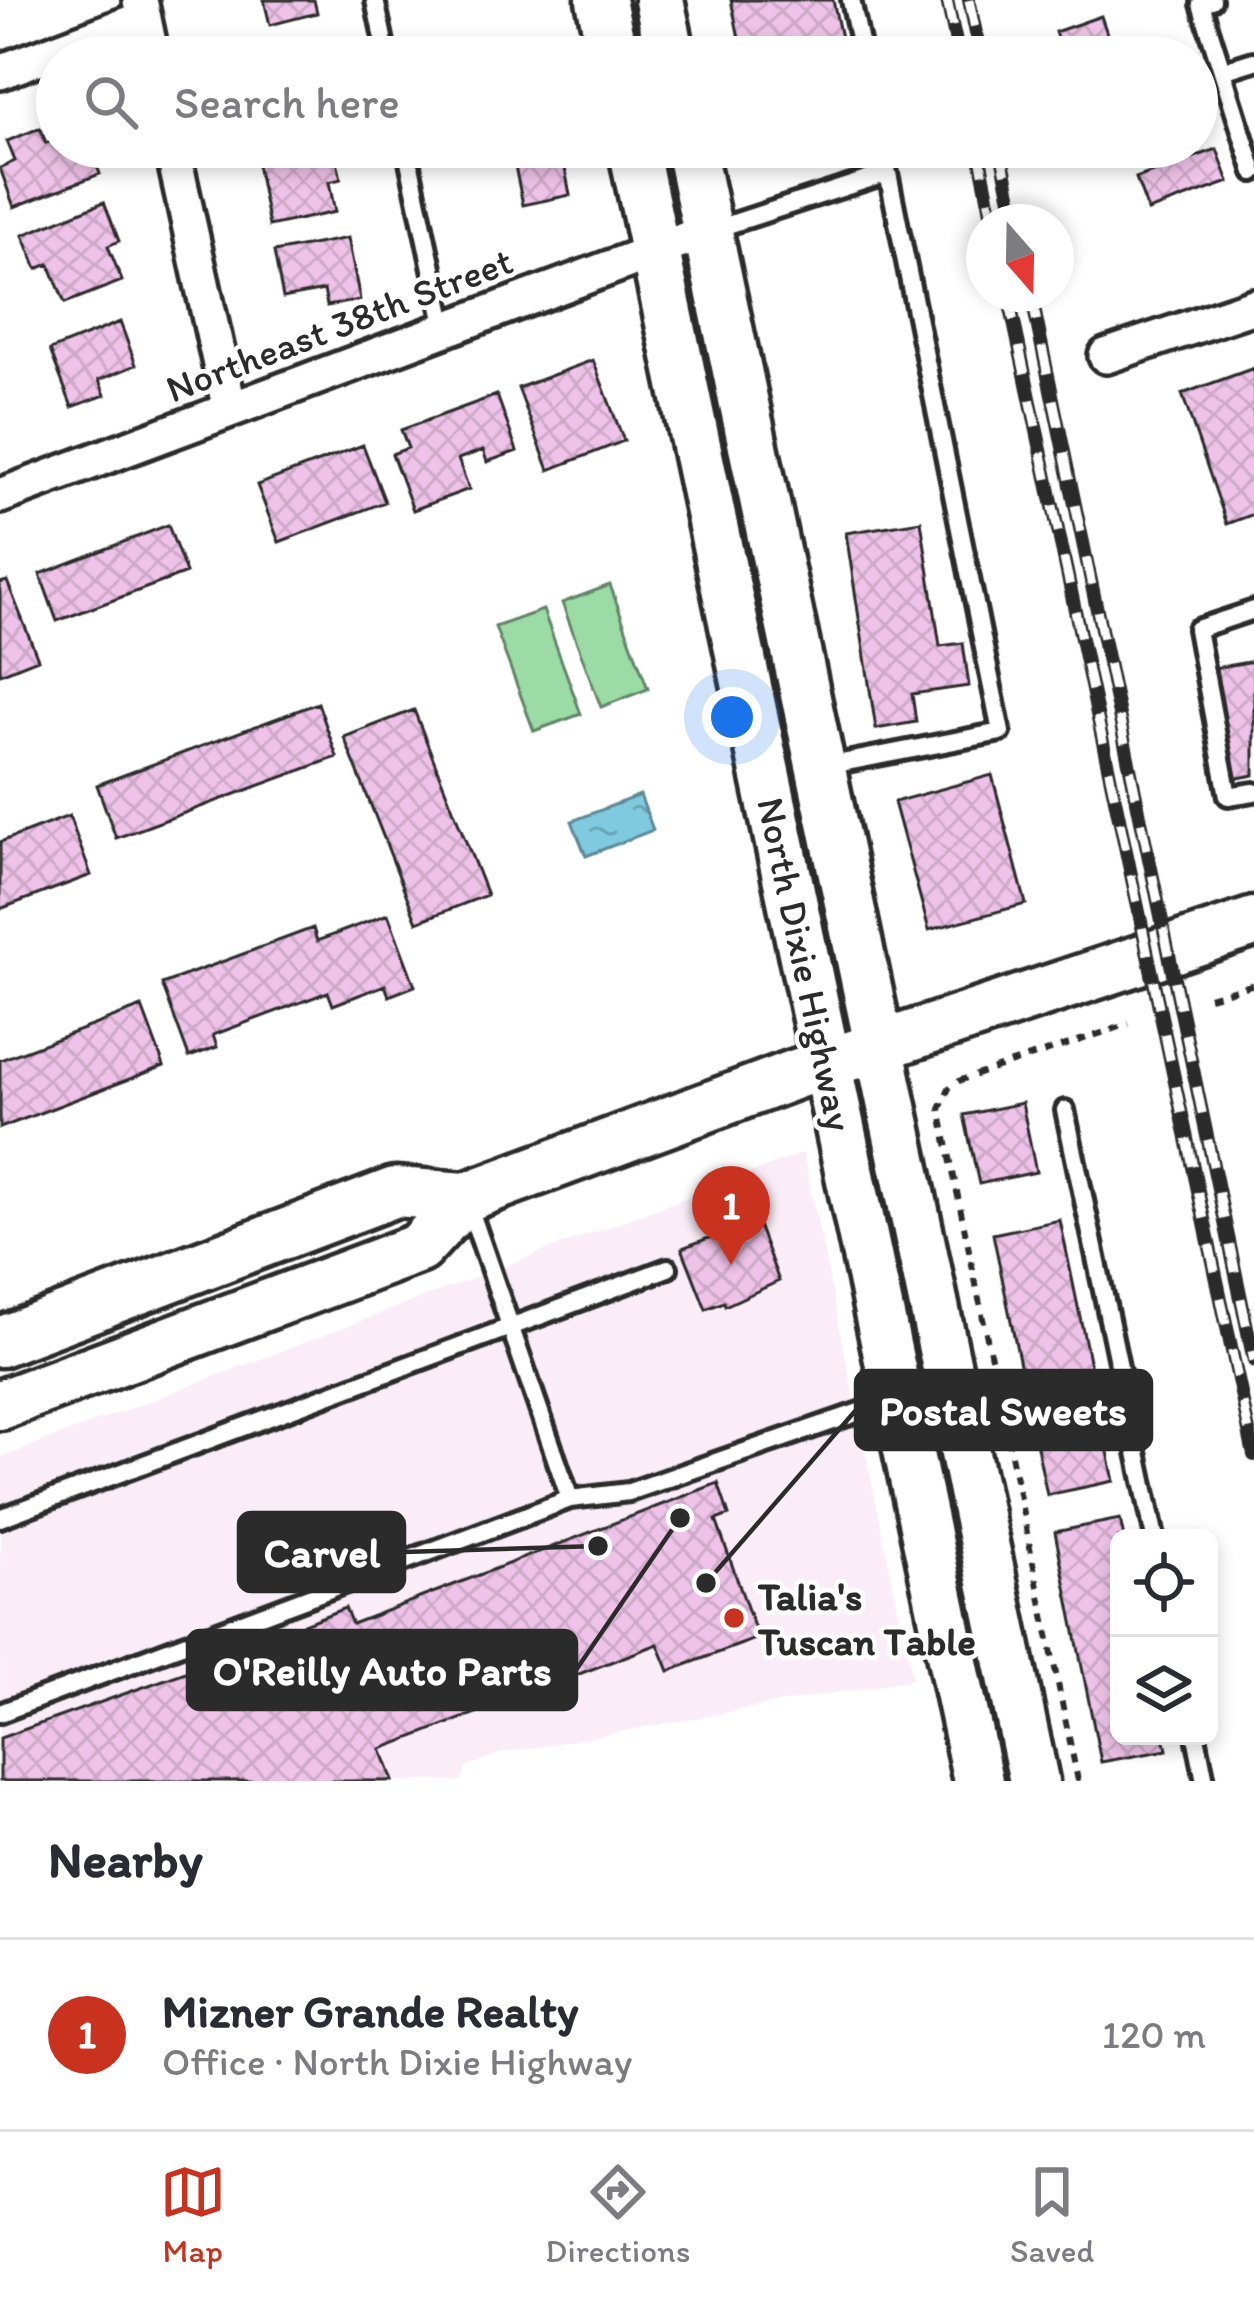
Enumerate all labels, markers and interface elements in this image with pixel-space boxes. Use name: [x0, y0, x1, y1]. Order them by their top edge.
search box: [36, 36, 1218, 168]
icon: search: [78, 69, 144, 135]
text: Search here: [174, 75, 400, 129]
north arrow: [966, 204, 1074, 312]
street label: Northeast 38th Street: [159, 237, 519, 412]
your location: [702, 687, 762, 747]
street label: North Dixie Highway: [747, 793, 864, 1135]
pin: 1: [692, 1166, 770, 1265]
callout: Postal Sweets: [856, 1371, 1151, 1449]
text: Postal Sweets: [879, 1385, 1127, 1436]
callout: Carvel: [239, 1513, 404, 1591]
text: Carvel: [264, 1527, 381, 1578]
map controls: [1110, 1529, 1218, 1745]
button: locate: [1110, 1529, 1218, 1637]
place label: Talia's Tuscan Table: [757, 1573, 976, 1665]
marker: Talia's Tuscan Table: [721, 1605, 747, 1631]
callout: O'Reilly Auto Parts: [188, 1631, 576, 1709]
button: layers: [1110, 1637, 1218, 1745]
text: O'Reilly Auto Parts: [212, 1645, 552, 1696]
text: Nearby: [48, 1829, 203, 1890]
text: Mizner Grande Realty: [162, 1984, 578, 2038]
text: 1: [78, 2011, 96, 2058]
text: 120 m: [1102, 2011, 1206, 2058]
text: Office · North Dixie Highway: [162, 2038, 632, 2085]
tab: Map: [160, 2159, 226, 2270]
tab: Directions: [545, 2159, 690, 2270]
tab: Saved: [1010, 2159, 1094, 2270]

